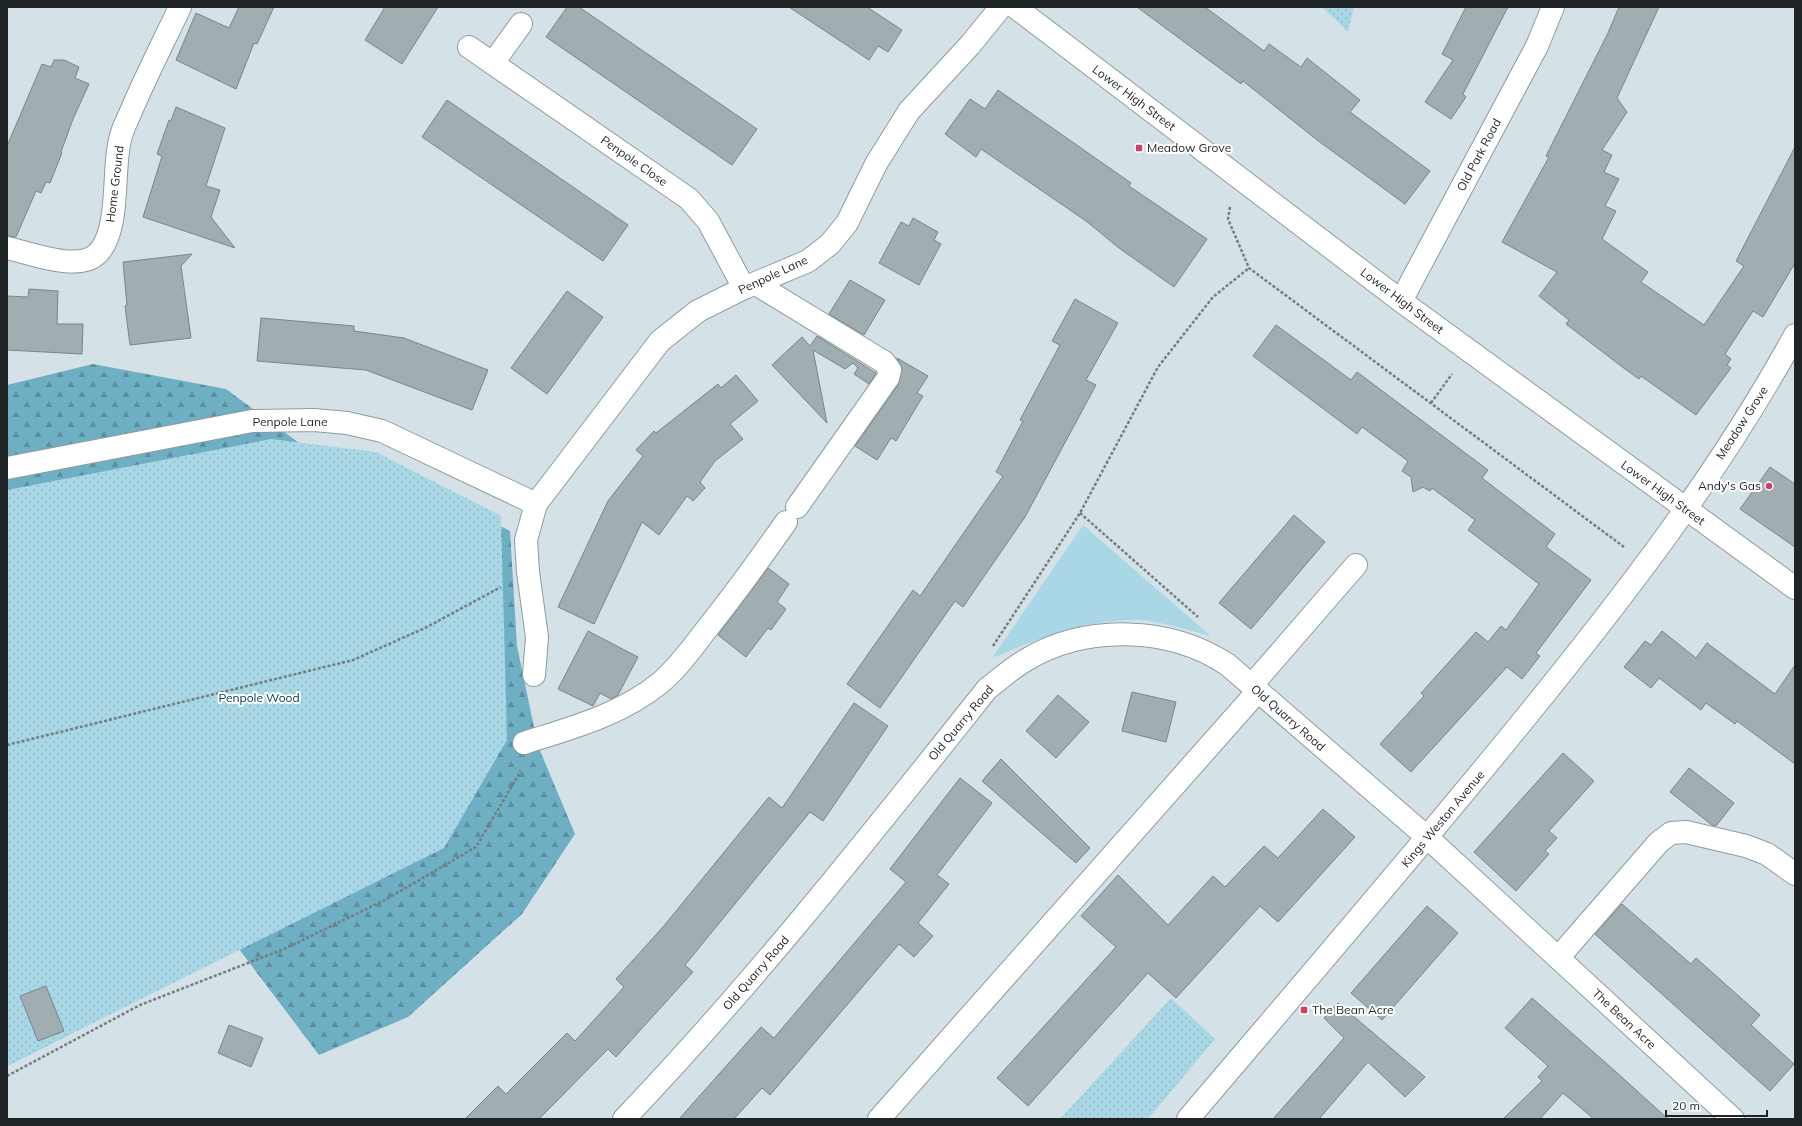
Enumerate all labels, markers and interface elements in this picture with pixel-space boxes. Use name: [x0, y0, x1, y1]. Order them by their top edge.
street label: Lower High Street: [1090, 61, 1179, 134]
street label: Old Park Road: [1453, 116, 1504, 194]
street label: Penpole Close: [598, 132, 671, 189]
place label: Meadow Grove: [1147, 140, 1231, 155]
marker: Meadow Grove: [1134, 143, 1144, 153]
street label: Home Ground: [102, 145, 127, 223]
street label: Penpole Lane: [736, 252, 810, 297]
street label: Lower High Street: [1358, 264, 1447, 337]
street label: Meadow Grove: [1712, 383, 1771, 462]
street label: Penpole Lane: [253, 414, 327, 429]
street label: Lower High Street: [1618, 457, 1708, 528]
place label: Andy's Gas: [1698, 478, 1761, 493]
marker: Andy's Gas: [1764, 481, 1774, 491]
street label: Old Quarry Road: [1248, 681, 1329, 754]
street label: Old Quarry Road: [925, 682, 997, 763]
park label: Penpole Wood: [218, 690, 300, 705]
street label: Kings Weston Avenue: [1398, 767, 1488, 870]
street label: Old Quarry Road: [719, 932, 792, 1013]
street label: The Bean Acre: [1589, 985, 1659, 1052]
place label: The Bean Acre: [1312, 1002, 1394, 1017]
marker: The Bean Acre: [1299, 1005, 1309, 1015]
scale bar: [1666, 1092, 1767, 1118]
text: 20 m: [1672, 1098, 1700, 1113]

